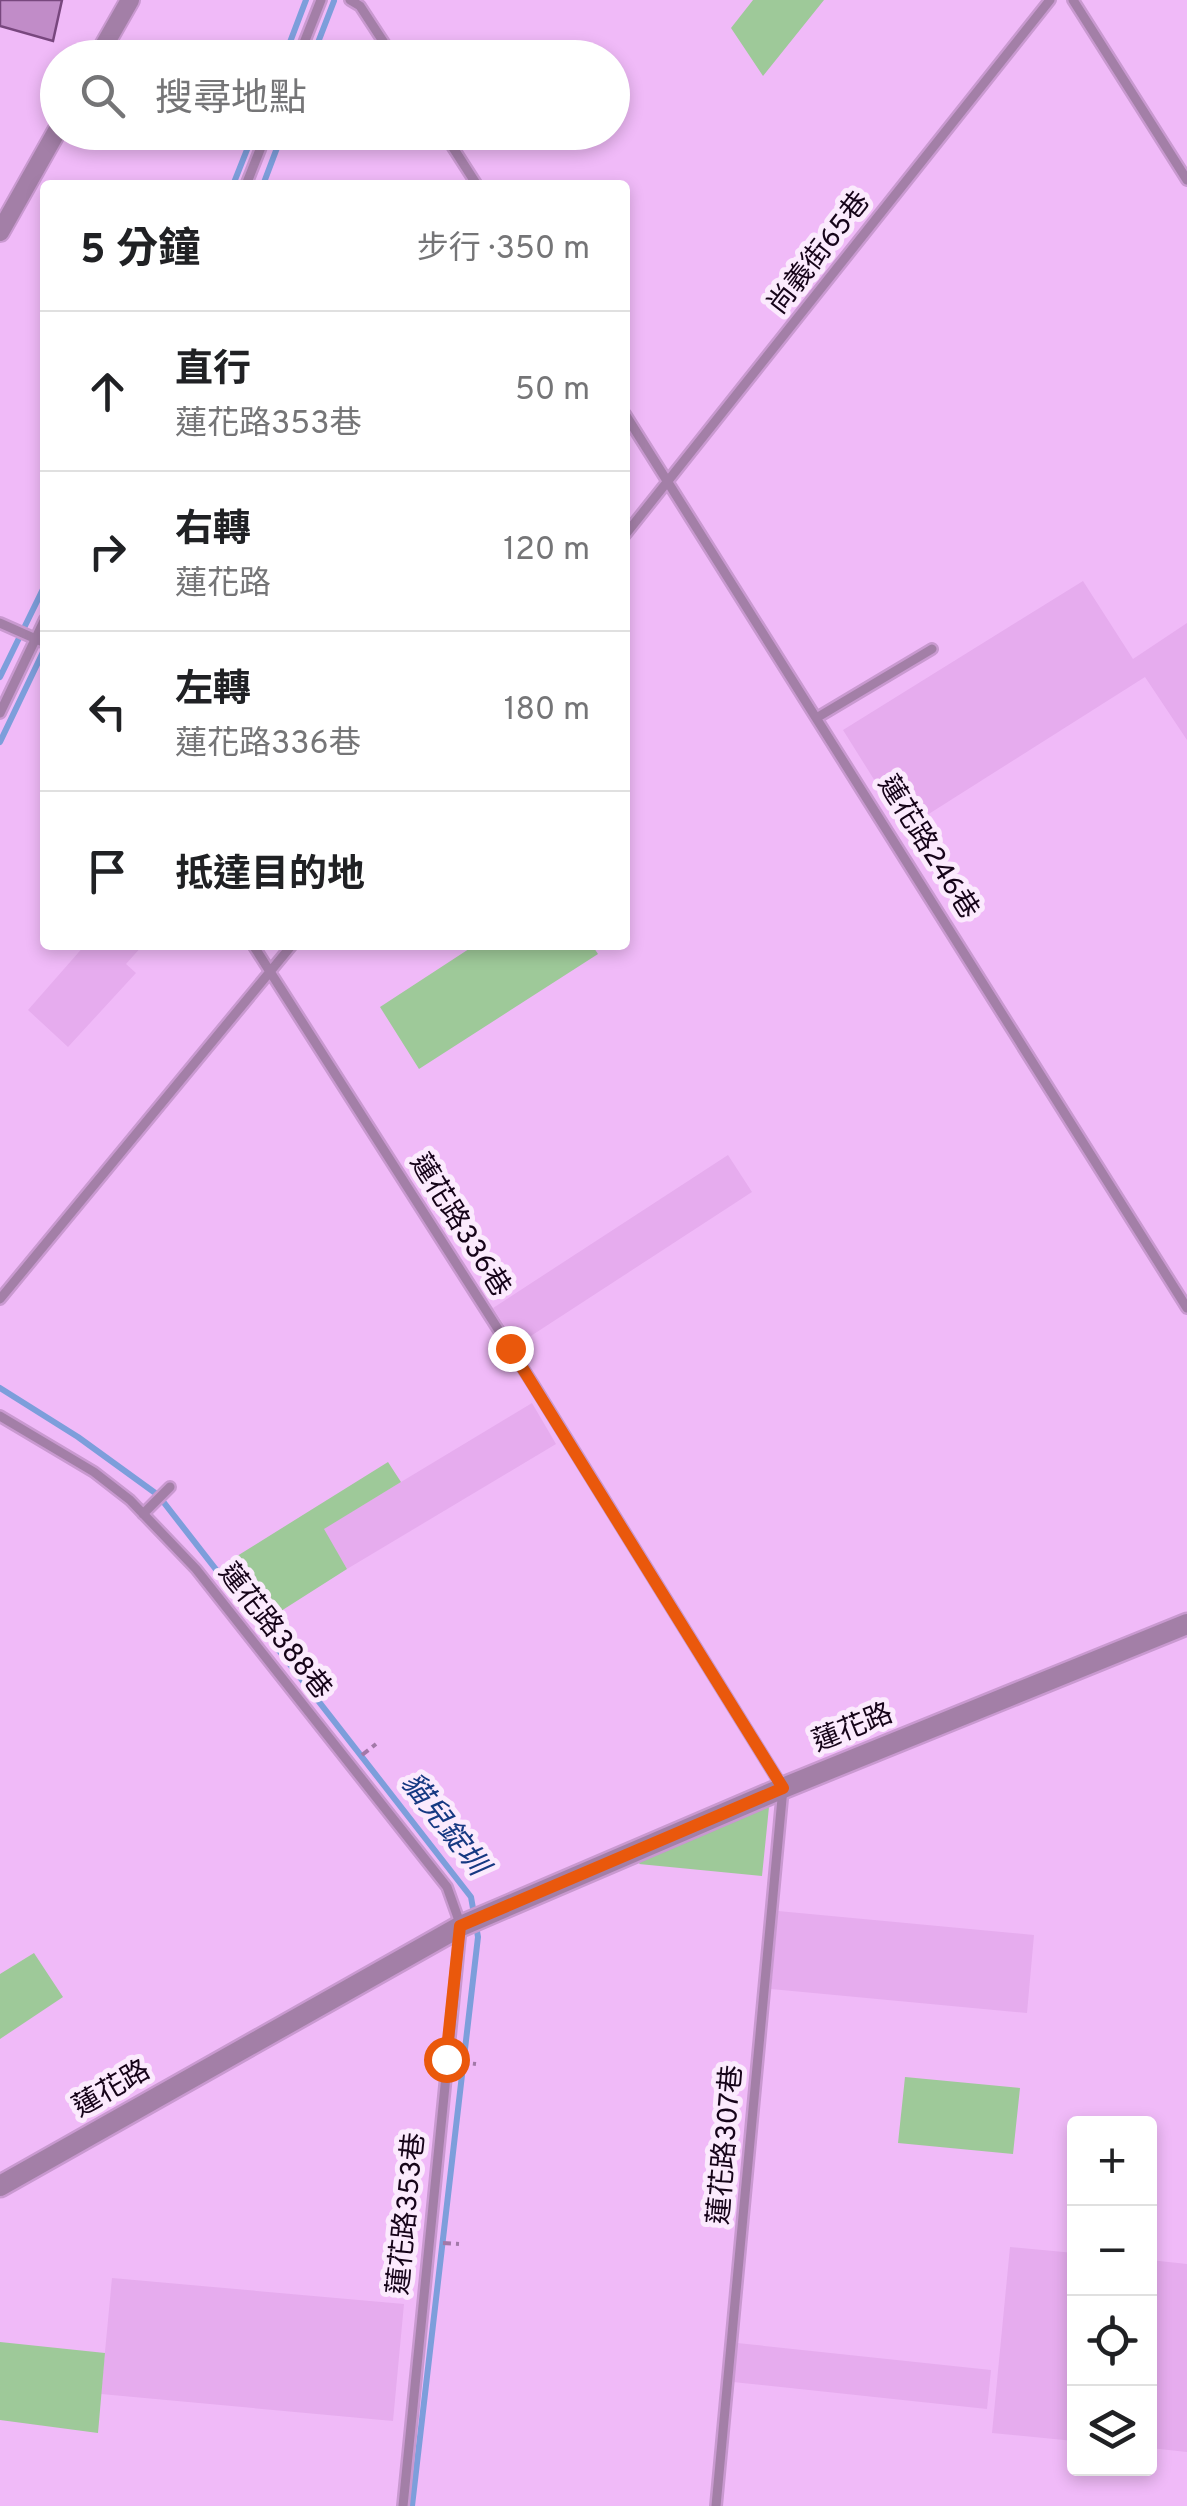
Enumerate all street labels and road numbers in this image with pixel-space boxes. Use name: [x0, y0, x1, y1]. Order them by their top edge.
street label: 尚義街65巷: [761, 185, 879, 323]
street label: 蓮花路246巷: [869, 769, 985, 927]
street label: 蓮花路336巷: [401, 1148, 517, 1304]
street label: 蓮花路388巷: [210, 1557, 338, 1707]
street label: 蓮花路: [807, 1697, 899, 1761]
street label: 蓮花路: [67, 2053, 157, 2127]
street label: 蓮花路307巷: [702, 2064, 752, 2226]
street label: 蓮花路353巷: [382, 2131, 434, 2297]

